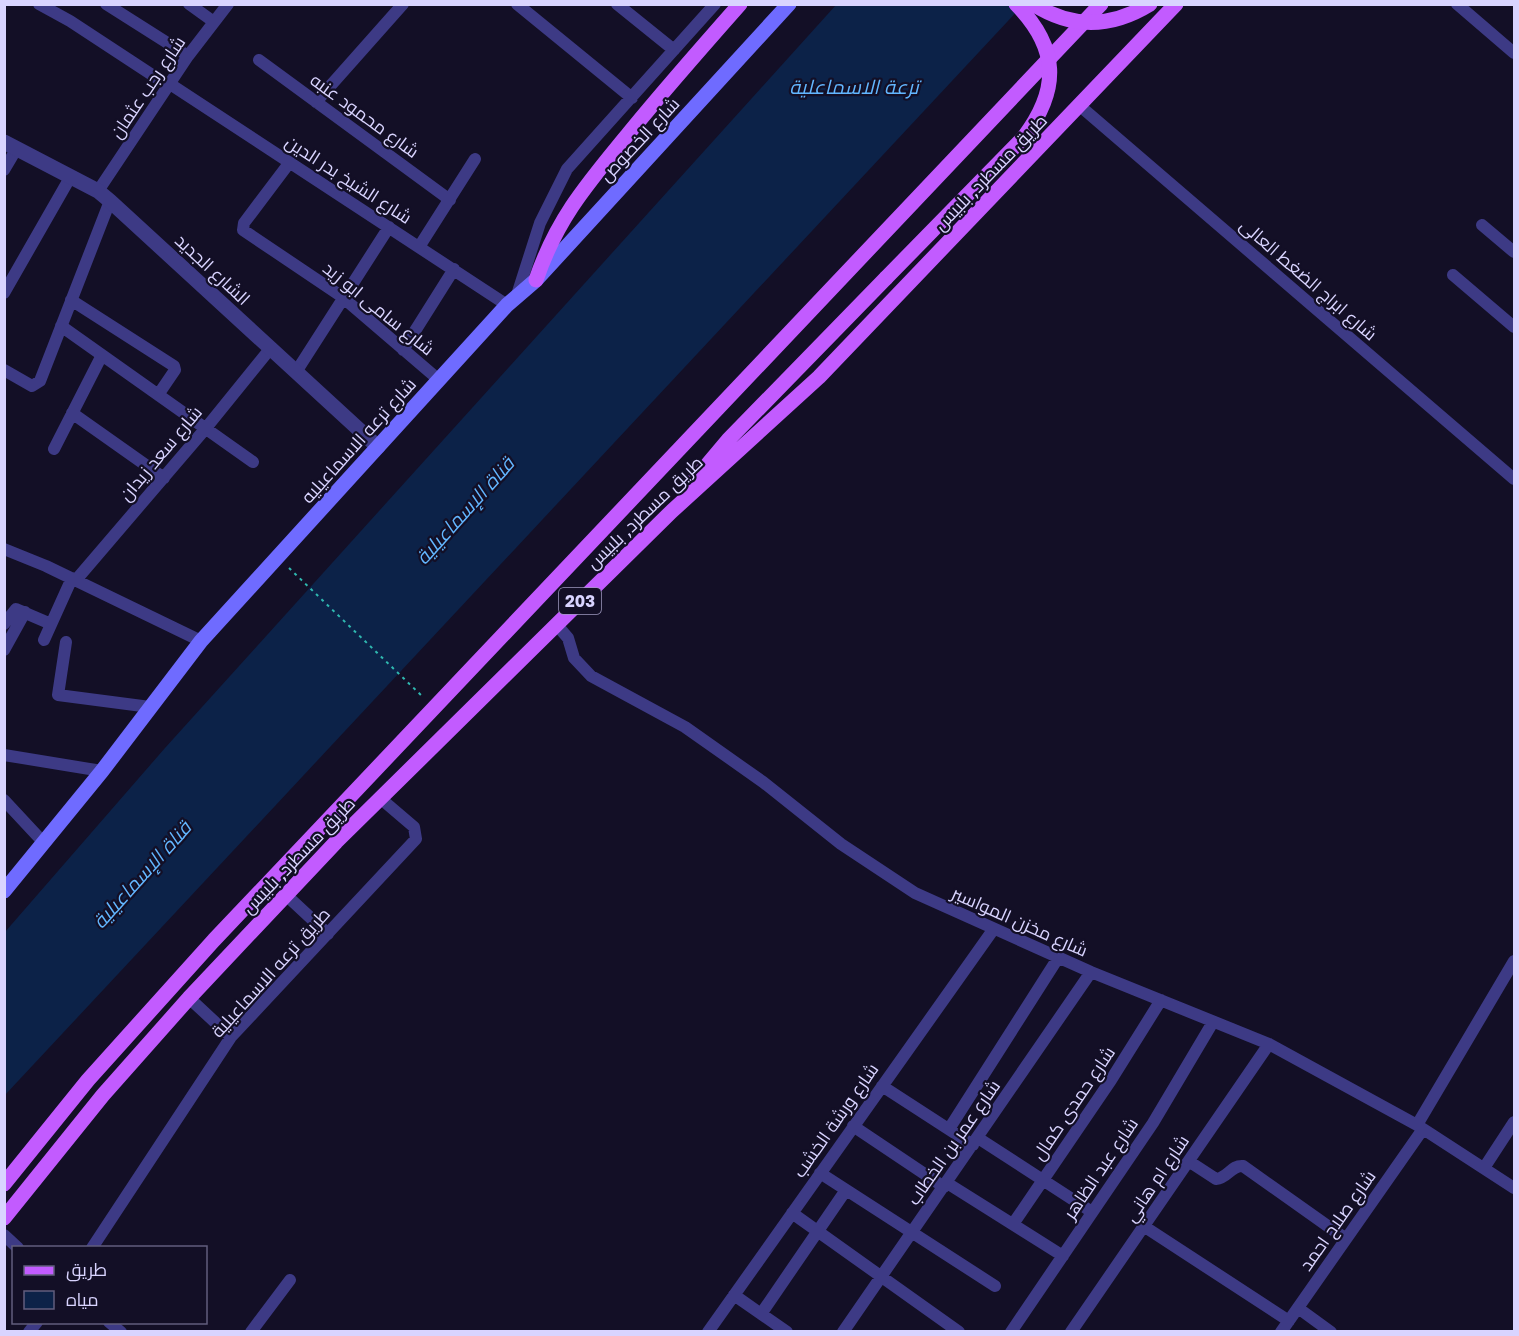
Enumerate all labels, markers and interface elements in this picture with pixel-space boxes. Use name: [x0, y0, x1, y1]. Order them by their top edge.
street label: شارع رجب عثمان: [105, 32, 191, 143]
street label: شارع محمود عنبه: [305, 68, 424, 163]
water label: ترعة الاسماعلية: [789, 74, 922, 99]
street label: شارع الخصوص: [594, 92, 685, 187]
street label: طريق مسطرد, بلبيس: [929, 109, 1053, 236]
street label: شارع الشيخ بدر الدين: [281, 130, 416, 230]
street label: شارع ابراج الضغط العالى: [1235, 213, 1382, 346]
street label: الشارع الجديد: [170, 229, 255, 311]
street label: شارع سامى ابو زيد: [318, 256, 439, 361]
street label: شارع ترعه الاسماعيليه: [296, 373, 422, 509]
street label: شارع سعد زيدان: [114, 401, 208, 506]
water label: قناة الإسماعيلية: [410, 450, 521, 570]
street label: طريق مسطرد, بلبيس: [581, 451, 708, 575]
road number: 203: [559, 588, 601, 614]
street label: طريق مسطرد, بلبيس: [237, 792, 361, 919]
water label: قناة الإسماعيلية: [87, 814, 198, 934]
street label: شارع مخزن المواسير: [947, 881, 1091, 963]
street label: طريق ترعه الاسماعيلية: [206, 902, 336, 1043]
street label: شارع حمدى كمال: [1027, 1042, 1121, 1165]
street label: شارع ورشة الخشب: [787, 1059, 884, 1183]
street label: شارع عمر بن الخطاب: [902, 1075, 1006, 1210]
street label: شارع عبد الظاهر: [1057, 1113, 1144, 1225]
street label: شارع ام هاني: [1119, 1130, 1196, 1228]
street label: شارع صلاح احمد: [1294, 1165, 1381, 1276]
legend: [12, 1246, 207, 1324]
text: طريق: [66, 1258, 107, 1282]
text: مياه: [66, 1288, 99, 1310]

